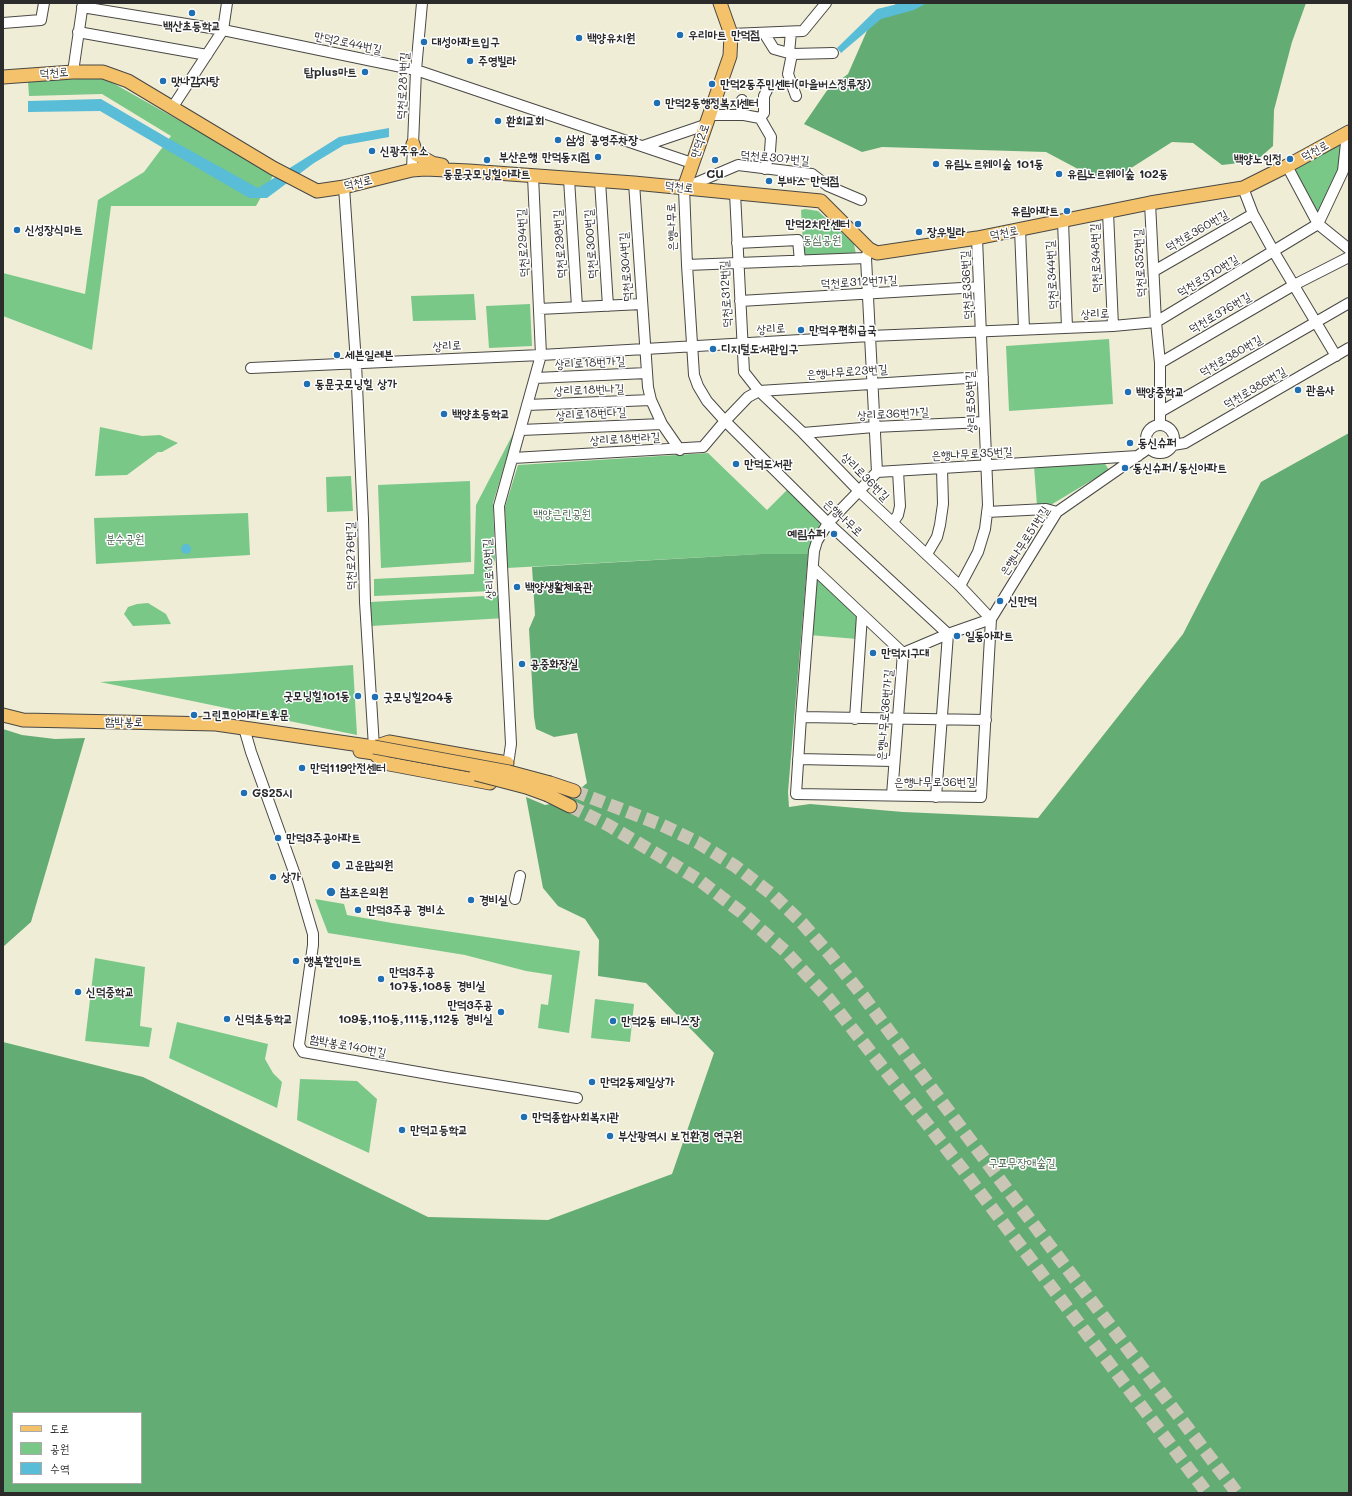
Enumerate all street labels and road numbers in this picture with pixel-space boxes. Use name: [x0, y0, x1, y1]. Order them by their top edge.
street label: 만덕2로44번길: [313, 29, 383, 57]
street label: 덕천로281번길: [394, 52, 412, 120]
street label: 덕천로: [39, 65, 69, 81]
street label: 만덕2로: [687, 122, 713, 160]
street label: 덕천로: [1299, 138, 1331, 164]
street label: 덕천로307번길: [740, 148, 810, 168]
street label: 덕천로: [342, 173, 374, 193]
street label: 덕천로: [664, 178, 694, 196]
street label: 은행나무로: [664, 203, 680, 251]
street label: 덕천로360번길: [1163, 207, 1231, 255]
street label: 덕천로294번길: [514, 208, 532, 278]
street label: 덕천로298번길: [550, 209, 570, 279]
street label: 덕천로300번길: [581, 209, 601, 279]
street label: 덕천로: [988, 223, 1020, 243]
street label: 덕천로348번길: [1088, 223, 1104, 293]
street label: 덕천로352번길: [1131, 228, 1149, 298]
street label: 덕천로304번길: [616, 232, 636, 302]
street label: 덕천로344번길: [1043, 240, 1061, 310]
street label: 덕천로336번길: [958, 250, 976, 320]
street label: 덕천로370번길: [1175, 252, 1241, 300]
street label: 덕천로312번길: [717, 260, 735, 328]
street label: 덕천로312번가길: [820, 273, 898, 291]
street label: 덕천로376번길: [1186, 289, 1254, 337]
street label: 상리로: [1080, 306, 1110, 322]
street label: 상리로: [756, 321, 786, 337]
street label: 덕천로380번길: [1197, 332, 1265, 380]
street label: 상리로: [432, 338, 462, 354]
street label: 상리로18번가길: [554, 354, 626, 372]
street label: 은행나무로23번길: [806, 362, 888, 382]
street label: 덕천로386번길: [1221, 364, 1289, 412]
street label: 상리로58번길: [963, 370, 979, 434]
street label: 상리로18번나길: [553, 382, 625, 398]
street label: 상리로18번다길: [555, 405, 627, 423]
street label: 상리로36번가길: [857, 405, 929, 423]
street label: 상리로18번라길: [589, 430, 661, 448]
street label: 은행나무로35번길: [931, 445, 1013, 463]
street label: 상리로36번길: [838, 450, 892, 504]
street label: 은행나무로: [820, 496, 866, 540]
street label: 은행나무로51번길: [997, 504, 1053, 578]
street label: 덕천로276번길: [343, 521, 359, 591]
street label: 상리로18번길: [480, 538, 498, 600]
street label: 은행나무로36번가길: [874, 669, 896, 761]
street label: 함박봉로: [105, 714, 143, 730]
street label: 은행나무로36번길: [894, 775, 976, 789]
street label: 함박봉로140번길: [308, 1032, 388, 1060]

